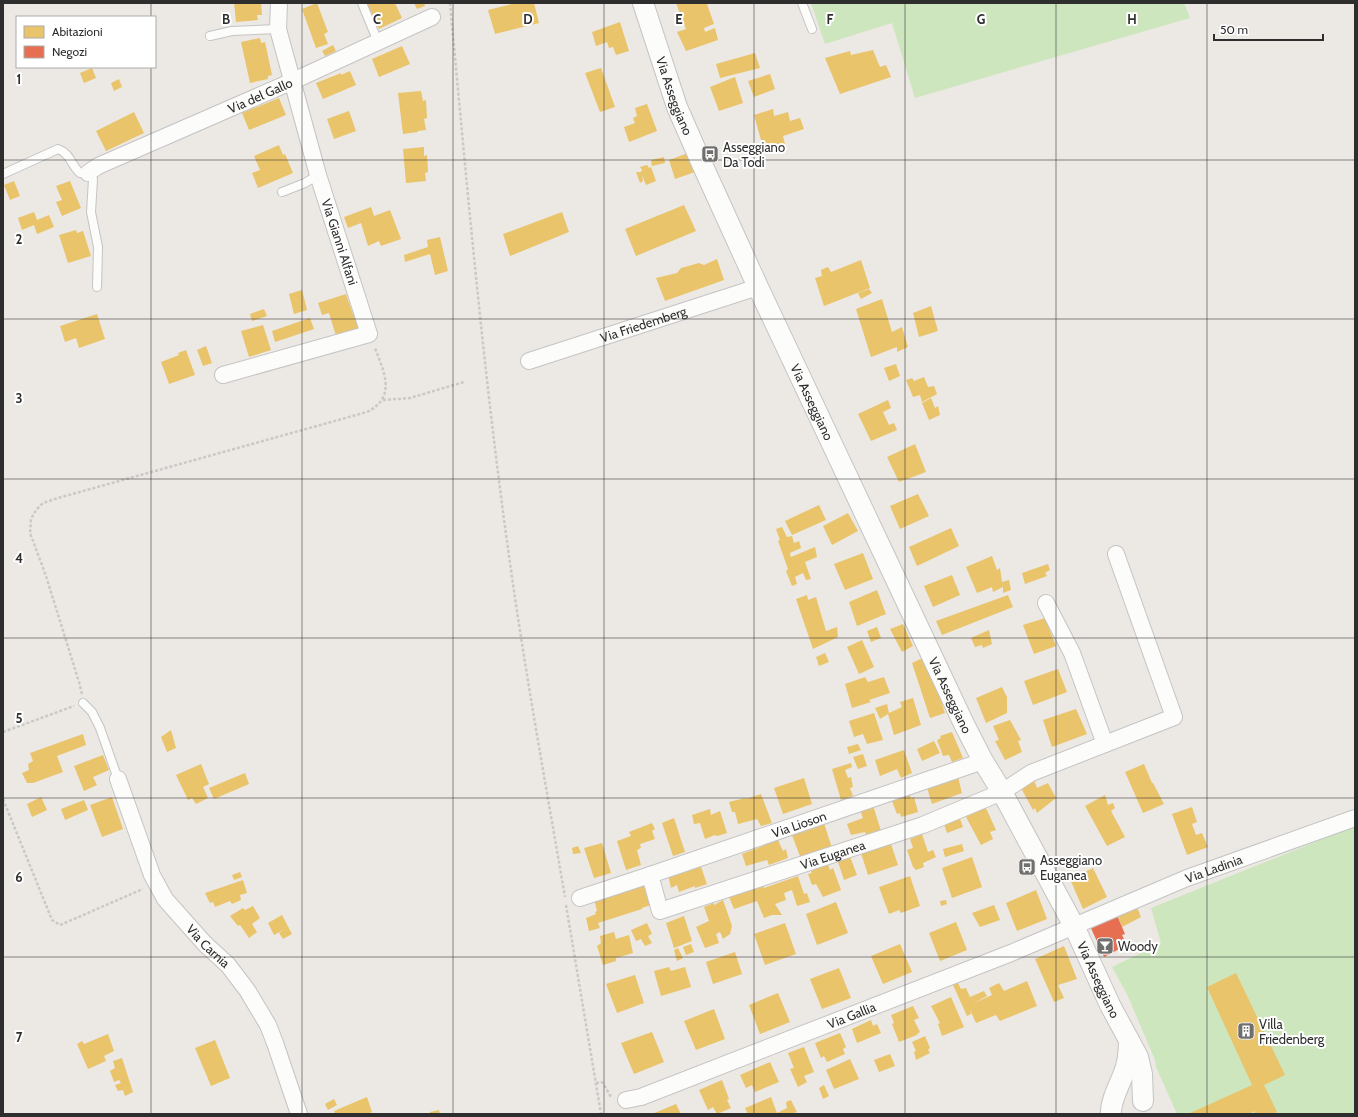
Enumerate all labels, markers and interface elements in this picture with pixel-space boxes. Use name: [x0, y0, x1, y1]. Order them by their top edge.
text: B: [222, 11, 230, 27]
text: C: [373, 11, 381, 27]
text: D: [523, 11, 533, 27]
text: E: [675, 11, 683, 27]
text: F: [827, 11, 834, 27]
text: G: [977, 11, 986, 27]
text: H: [1127, 11, 1137, 27]
legend: [16, 16, 156, 68]
scale bar: [1214, 16, 1323, 42]
text: 50 m: [1220, 22, 1248, 37]
text: Abitazioni: [52, 24, 102, 39]
text: Negozi: [52, 44, 87, 59]
street label: Via Asseggiano: [653, 54, 696, 138]
text: 1: [17, 71, 21, 87]
street label: Via del Gallo: [225, 74, 295, 116]
place label: Asseggiano Da Todi: [723, 139, 785, 170]
bus stop icon: Asseggiano Da Todi: [700, 144, 720, 164]
street label: Via Gianni Alfani: [319, 197, 361, 287]
text: 2: [16, 231, 23, 247]
street label: Via Friedemberg: [598, 303, 689, 346]
street label: Via Asseggiano: [787, 361, 837, 443]
text: 3: [15, 390, 23, 406]
text: 4: [15, 550, 23, 566]
street label: Via Asseggiano: [926, 654, 975, 736]
text: 5: [16, 710, 23, 726]
street label: Via Lioson: [770, 807, 828, 841]
street label: Via Euganea: [798, 836, 868, 873]
street label: Via Ladinia: [1183, 851, 1245, 886]
place label: Asseggiano Euganea: [1040, 852, 1102, 883]
bus stop icon: Asseggiano Euganea: [1017, 857, 1037, 877]
text: 6: [15, 869, 23, 885]
street label: Via Carnia: [183, 921, 234, 971]
bar icon: Woody: [1095, 936, 1115, 956]
place label: Woody: [1118, 938, 1158, 954]
street label: Via Asseggiano: [1074, 939, 1123, 1021]
street label: Via Gallia: [825, 998, 879, 1032]
place label: Villa Friedenberg: [1259, 1016, 1325, 1047]
building icon: Villa Friedenberg: [1236, 1021, 1256, 1041]
text: 7: [16, 1029, 23, 1045]

